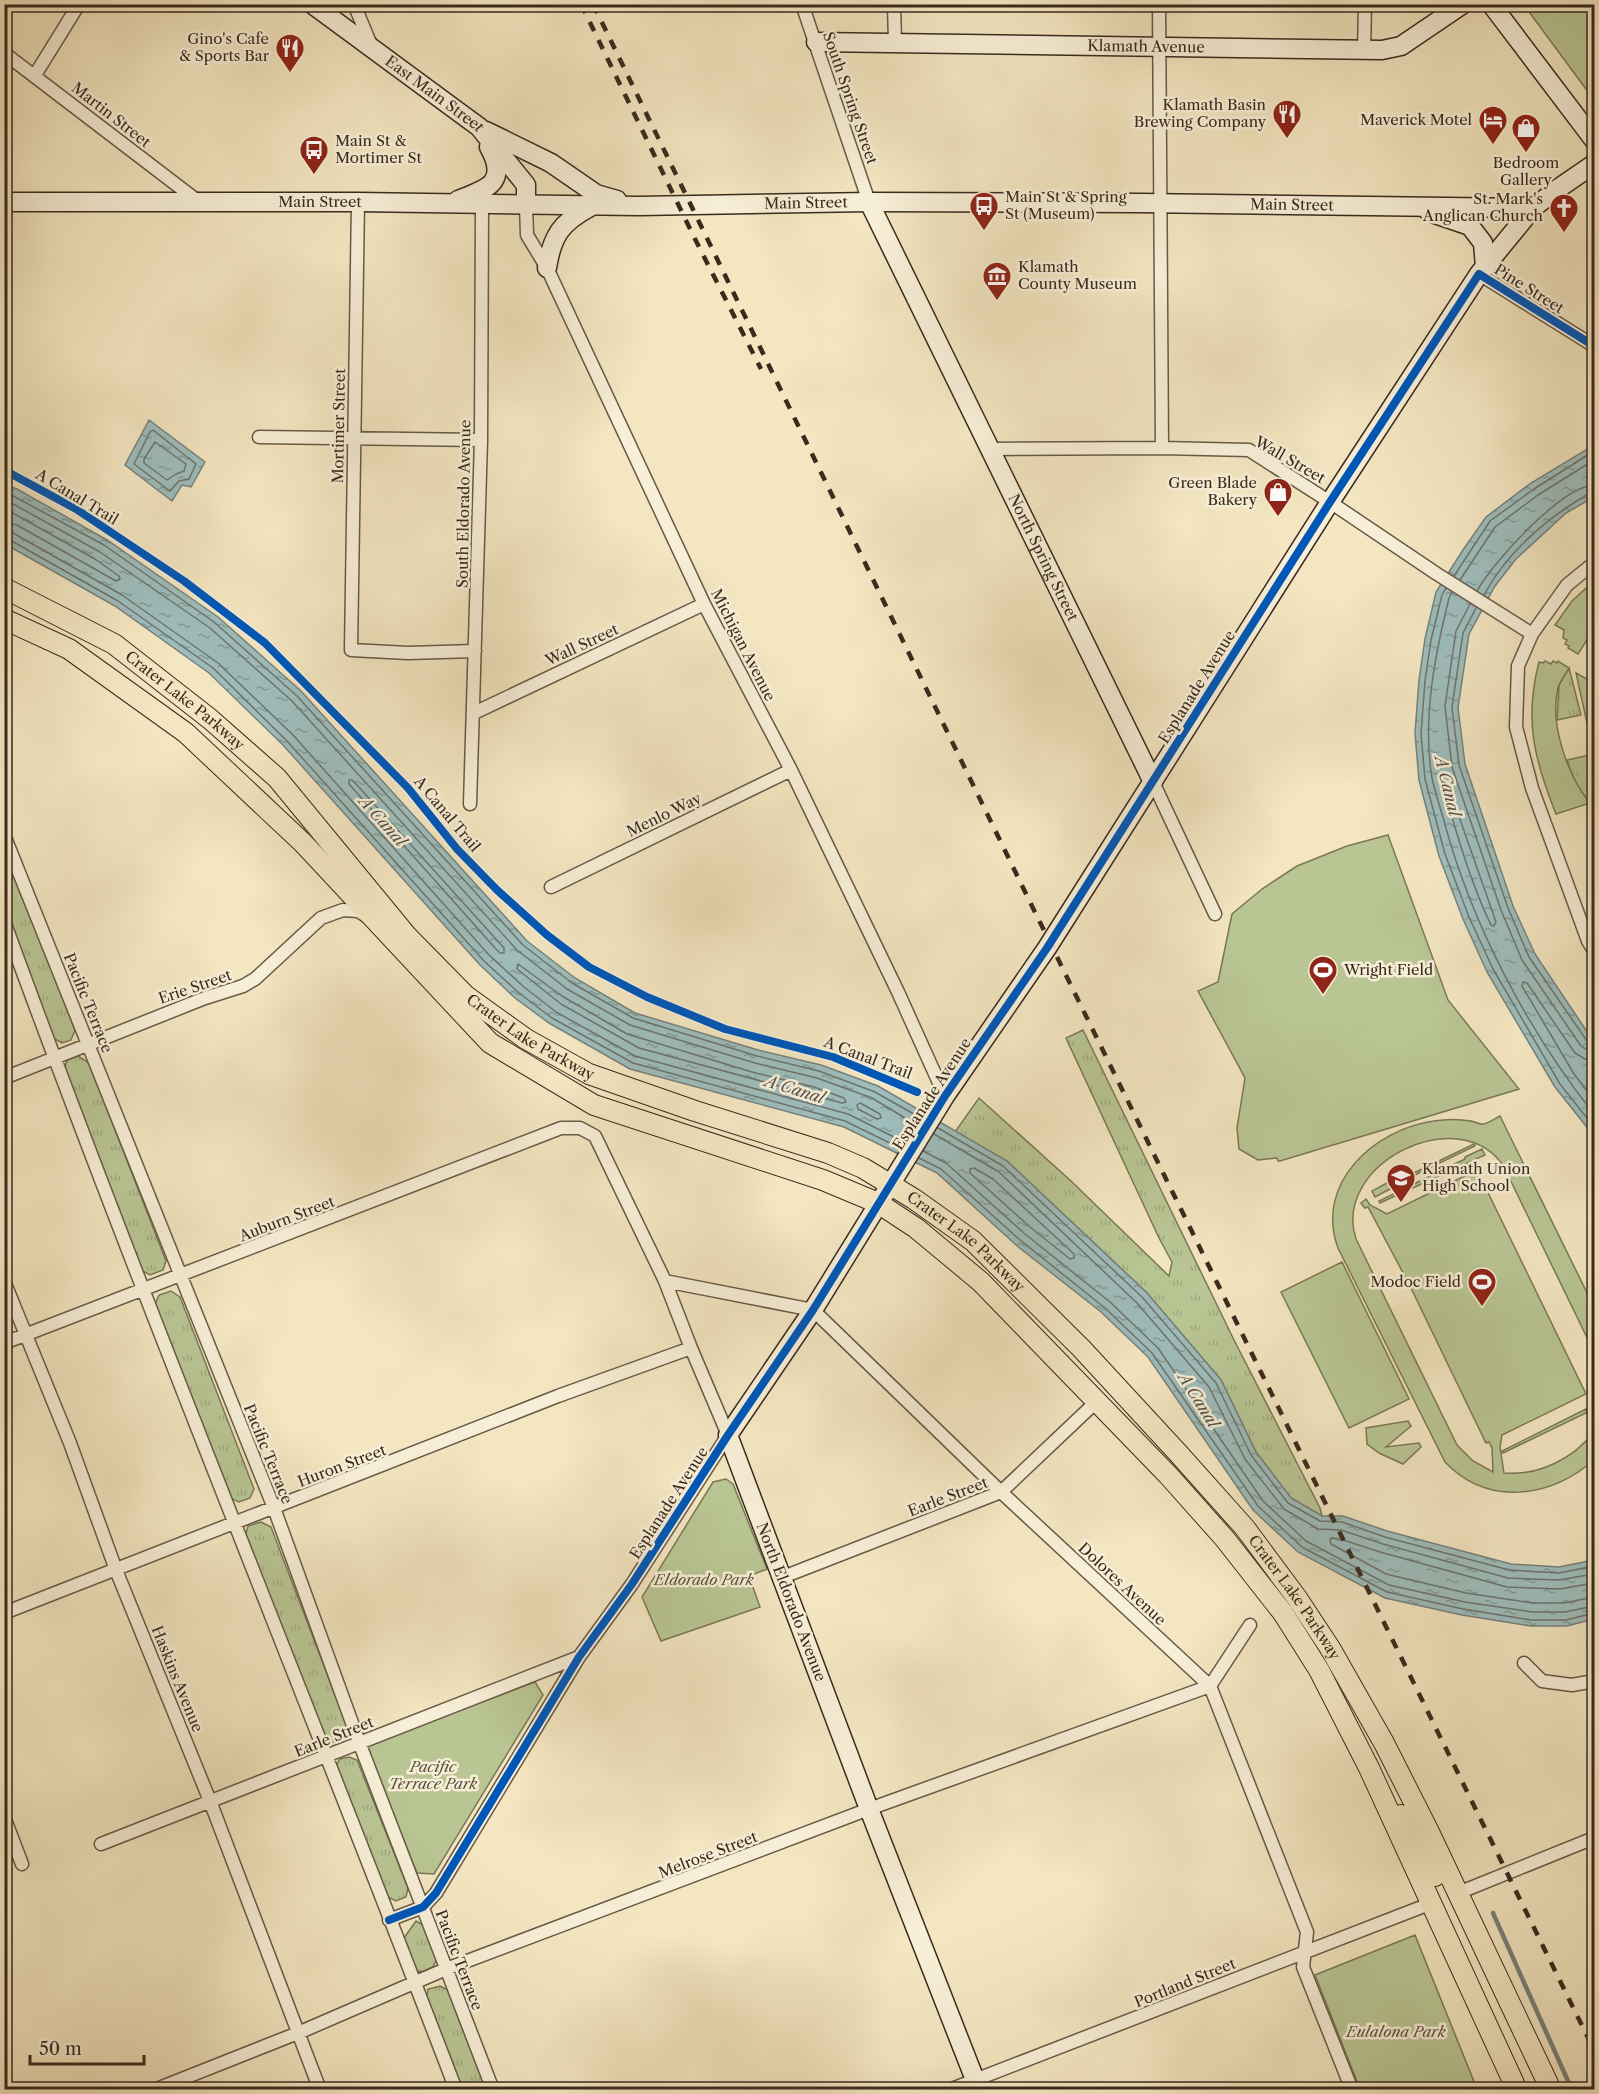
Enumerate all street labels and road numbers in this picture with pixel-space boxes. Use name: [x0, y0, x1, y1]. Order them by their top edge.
street label: South Spring Street: [819, 29, 882, 167]
street label: Klamath Avenue: [1087, 36, 1205, 56]
street label: East Main Street: [382, 51, 489, 136]
street label: Martin Street: [68, 78, 155, 152]
street label: Main Street: [278, 192, 363, 211]
street label: Main Street: [764, 192, 849, 213]
street label: Main Street: [1250, 194, 1334, 214]
street label: Pine Street: [1491, 260, 1568, 318]
street label: Mortimer Street: [328, 368, 349, 484]
street label: South Eldorado Avenue: [453, 420, 474, 588]
street label: Wall Street: [1251, 431, 1330, 488]
street label: A Canal Trail: [32, 464, 122, 529]
street label: North Spring Street: [1004, 491, 1083, 625]
street label: Michigan Avenue: [707, 585, 780, 704]
street label: Wall Street: [541, 619, 622, 670]
street label: Esplanade Avenue: [1154, 627, 1239, 747]
street label: Crater Lake Parkway: [122, 646, 249, 754]
street label: A Canal Trail: [410, 771, 485, 856]
street label: Menlo Way: [623, 788, 705, 841]
street label: Pacific Terrace: [60, 950, 117, 1055]
street label: Erie Street: [156, 965, 235, 1008]
street label: Crater Lake Parkway: [463, 989, 597, 1084]
street label: A Canal Trail: [820, 1032, 915, 1083]
street label: Esplanade Avenue: [888, 1034, 975, 1153]
street label: Crater Lake Parkway: [904, 1187, 1029, 1296]
street label: Auburn Street: [235, 1191, 338, 1246]
street label: Pacific Terrace: [240, 1401, 297, 1506]
street label: Huron Street: [295, 1440, 389, 1491]
street label: Esplanade Avenue: [625, 1443, 712, 1562]
street label: Earle Street: [905, 1472, 991, 1520]
street label: North Eldorado Avenue: [752, 1520, 831, 1684]
street label: Crater Lake Parkway: [1245, 1531, 1345, 1664]
street label: Dolores Avenue: [1075, 1538, 1170, 1629]
street label: Haskins Avenue: [147, 1623, 207, 1735]
street label: Earle Street: [291, 1712, 377, 1761]
street label: Melrose Street: [656, 1827, 761, 1882]
street label: Pacific Terrace: [432, 1907, 487, 2013]
street label: Portland Street: [1131, 1953, 1239, 2012]

